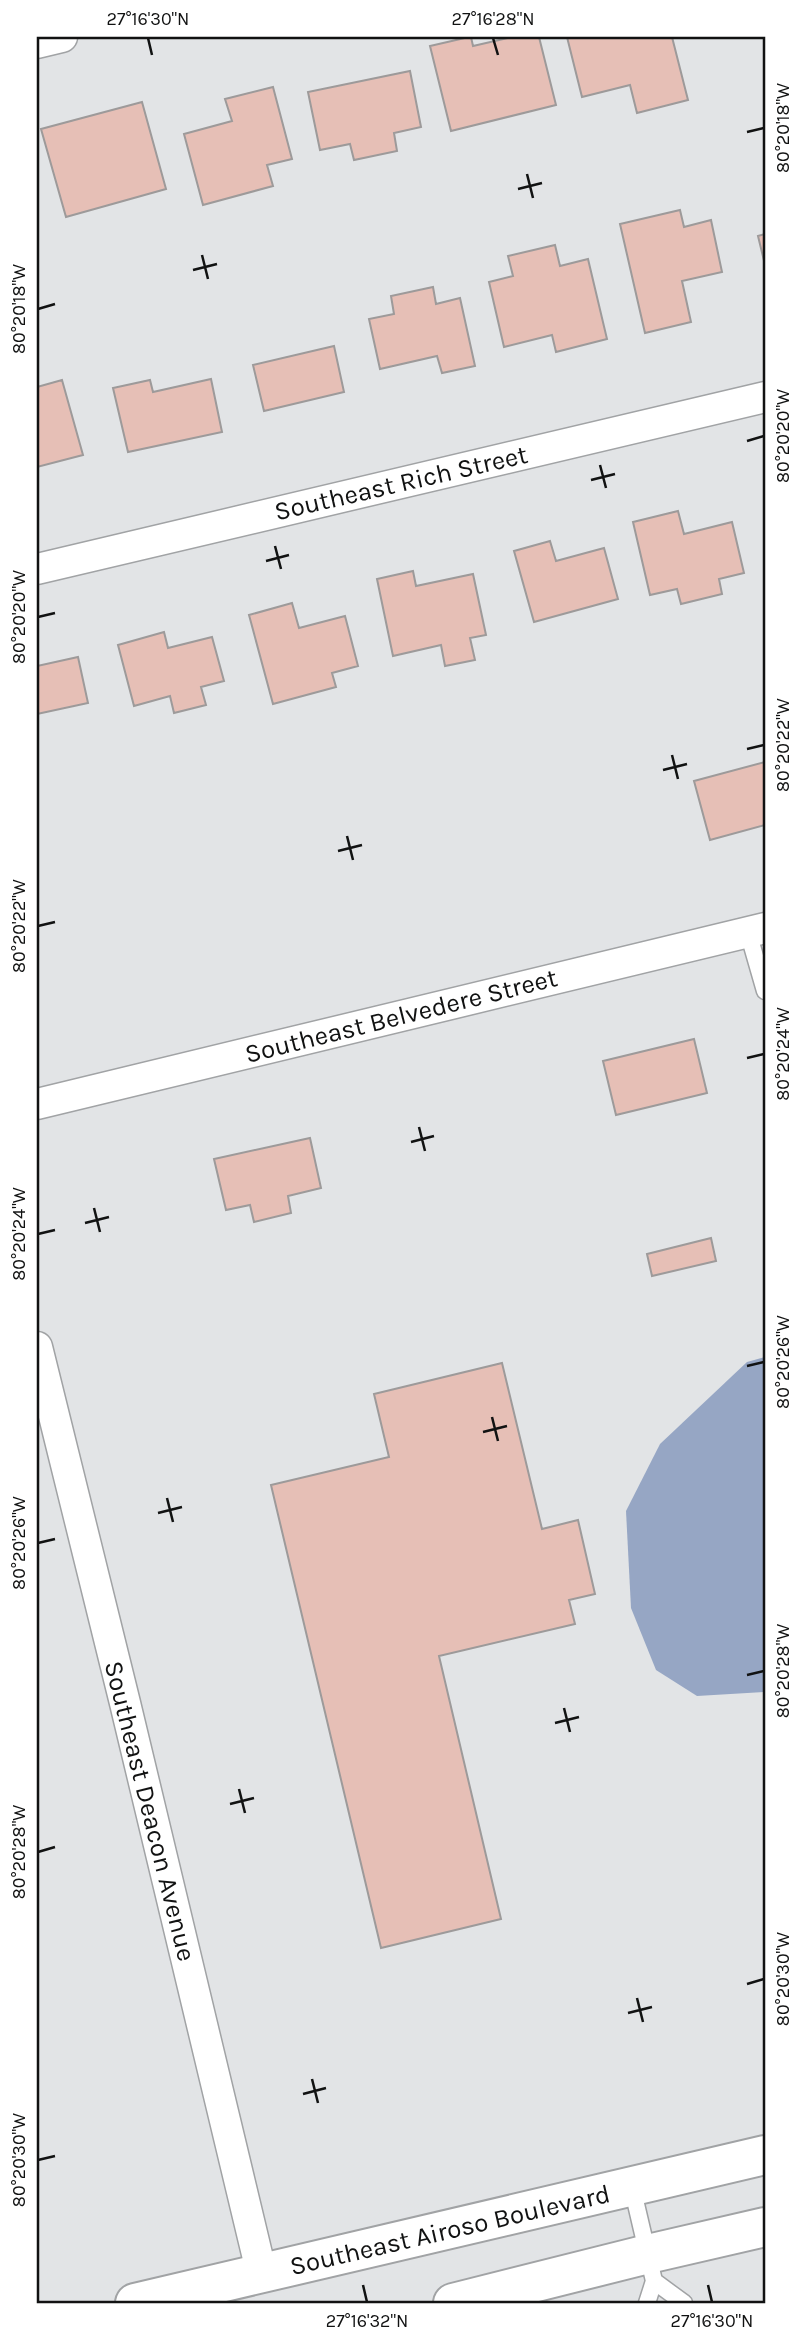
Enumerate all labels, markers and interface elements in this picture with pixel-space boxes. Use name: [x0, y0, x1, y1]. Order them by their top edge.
text: 27°16'30"N: [107, 8, 189, 30]
text: 27°16'28"N: [452, 8, 535, 30]
text: 80°20'18"W: [772, 83, 794, 173]
text: 80°20'18"W: [8, 264, 30, 354]
text: 80°20'20"W: [772, 389, 794, 483]
street label: Southeast Rich Street: [271, 439, 531, 527]
text: 80°20'20"W: [8, 570, 30, 664]
text: 80°20'22"W: [772, 698, 794, 792]
text: 80°20'22"W: [8, 879, 30, 973]
street label: Southeast Belvedere Street: [242, 962, 561, 1070]
text: 80°20'24"W: [772, 1007, 794, 1101]
text: 80°20'24"W: [8, 1187, 30, 1281]
text: 80°20'26"W: [772, 1315, 794, 1409]
text: 80°20'26"W: [8, 1496, 30, 1590]
text: 80°20'28"W: [772, 1624, 794, 1718]
street label: Southeast Deacon Avenue: [98, 1658, 202, 1964]
text: 80°20'28"W: [8, 1805, 30, 1899]
text: 80°20'30"W: [772, 1932, 794, 2026]
text: 80°20'30"W: [8, 2113, 30, 2207]
street label: Southeast Airoso Boulevard: [287, 2178, 613, 2282]
text: 27°16'32"N: [326, 2310, 408, 2332]
text: 27°16'30"N: [671, 2310, 753, 2332]

